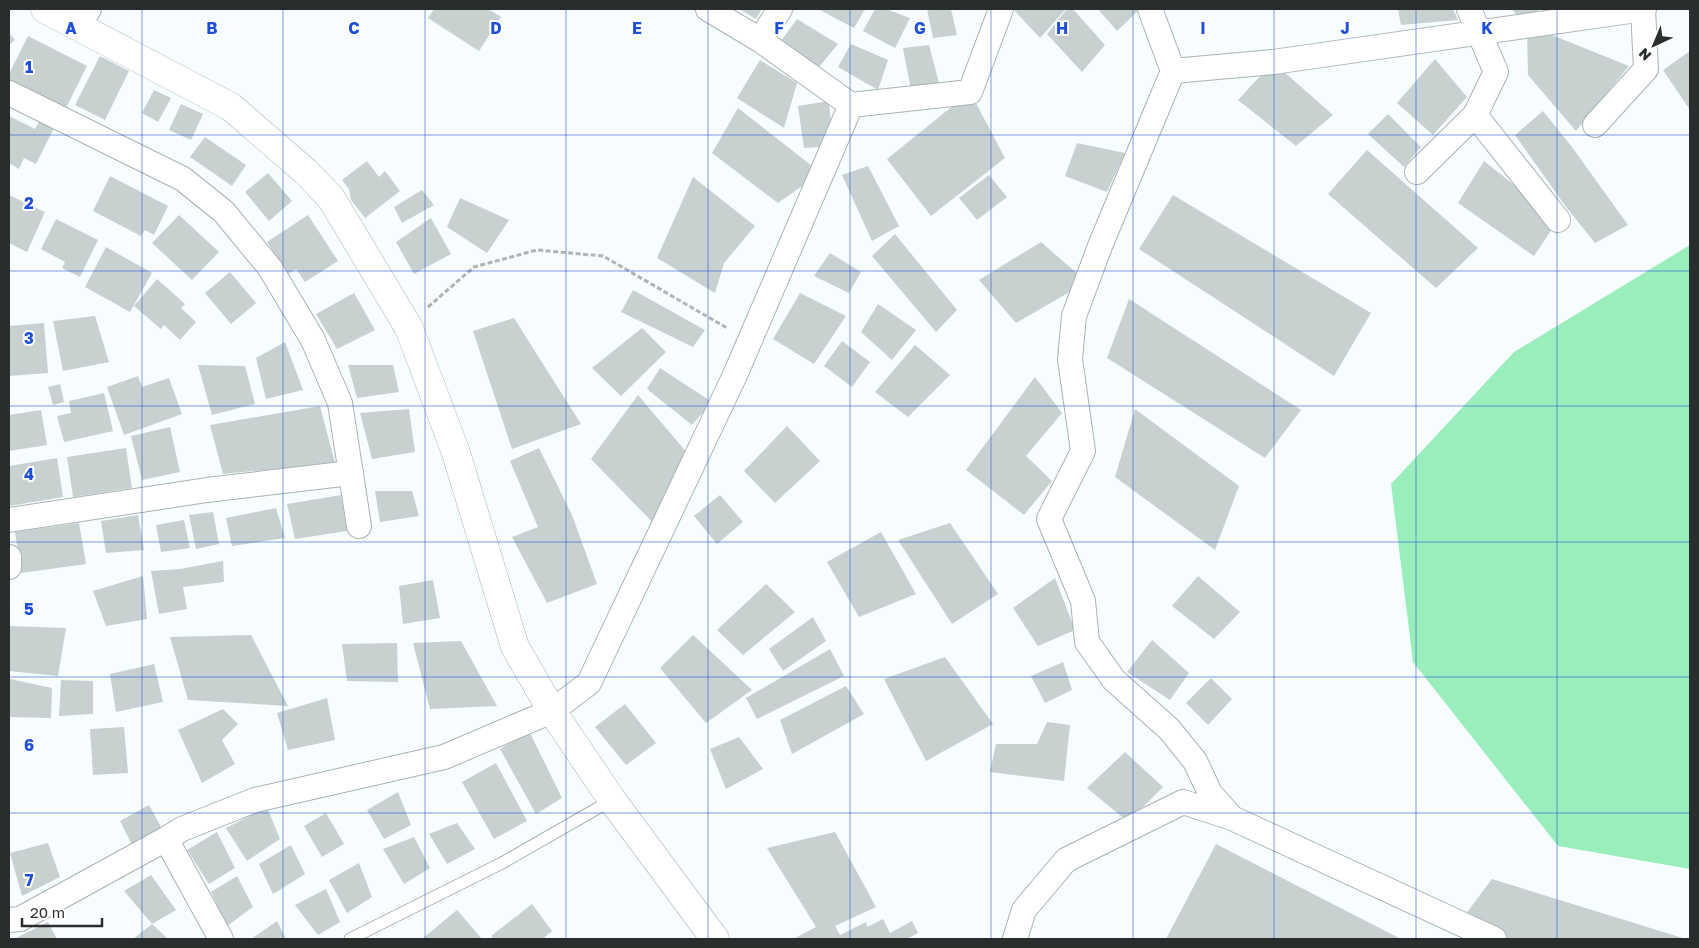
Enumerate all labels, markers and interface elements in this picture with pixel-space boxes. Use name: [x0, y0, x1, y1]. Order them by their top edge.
text: A: [65, 18, 77, 38]
text: B: [206, 18, 218, 38]
text: C: [348, 18, 360, 38]
text: D: [490, 18, 502, 38]
text: E: [632, 18, 642, 38]
text: F: [774, 18, 784, 38]
text: G: [914, 18, 926, 38]
text: H: [1056, 18, 1068, 38]
text: I: [1200, 18, 1206, 38]
text: J: [1340, 18, 1350, 38]
text: K: [1481, 18, 1493, 38]
north arrow: [1629, 20, 1679, 70]
text: N: [1635, 45, 1654, 65]
text: 1: [25, 57, 33, 77]
text: 2: [24, 193, 34, 213]
text: 3: [24, 328, 34, 348]
text: 4: [24, 464, 34, 484]
text: 5: [24, 599, 34, 619]
text: 6: [24, 735, 34, 755]
text: 7: [25, 870, 34, 890]
scale bar: [22, 896, 102, 928]
text: 20 m: [30, 903, 65, 921]

